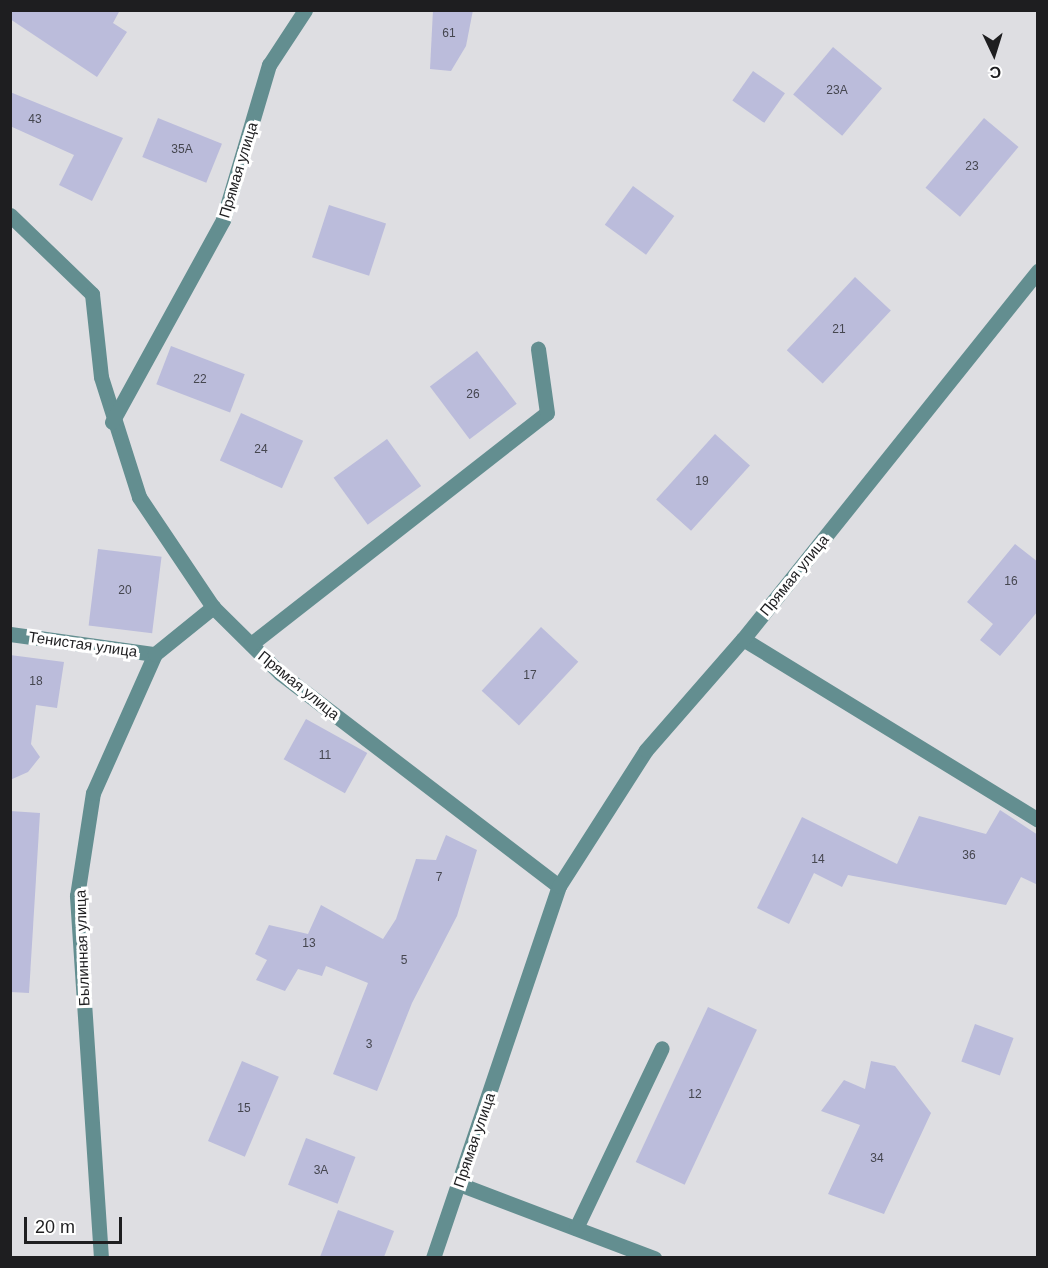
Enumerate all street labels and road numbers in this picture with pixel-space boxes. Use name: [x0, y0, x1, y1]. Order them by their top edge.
street label: Прямая улица: [215, 120, 261, 220]
street label: Прямая улица: [756, 531, 832, 619]
street label: Тенистая улица: [28, 627, 138, 661]
street label: Прямая улица: [255, 647, 343, 723]
street label: Былинная улица: [71, 890, 93, 1006]
street label: Прямая улица: [449, 1090, 499, 1190]

